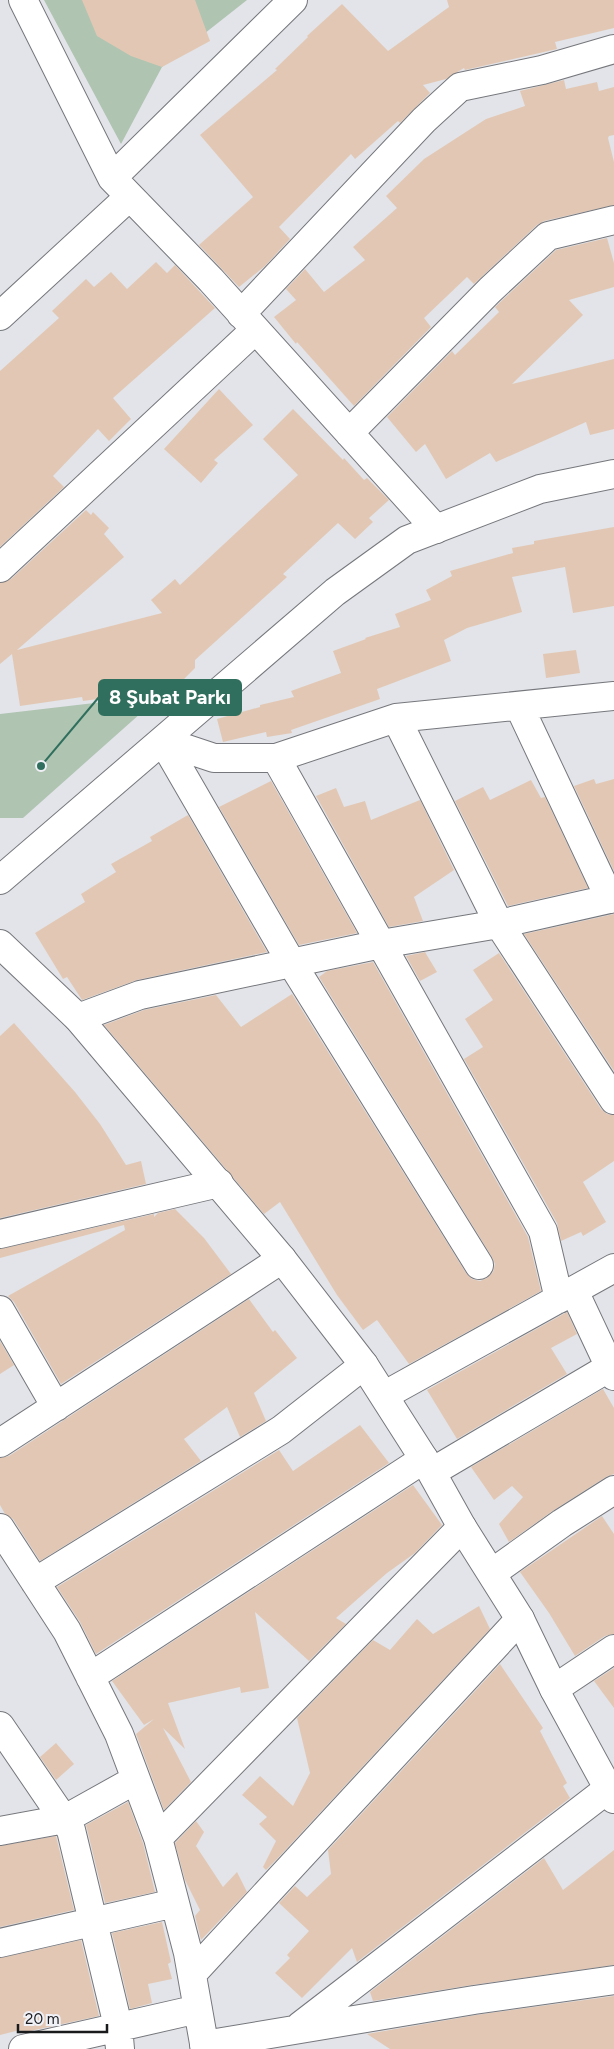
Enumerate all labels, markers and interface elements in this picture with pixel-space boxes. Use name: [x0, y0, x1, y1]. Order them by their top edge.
callout: 8 Şubat Parkı: [99, 680, 241, 715]
text: 8 Şubat Parkı: [109, 685, 231, 709]
scale bar: [18, 2002, 106, 2034]
text: 20 m: [25, 2010, 59, 2028]

